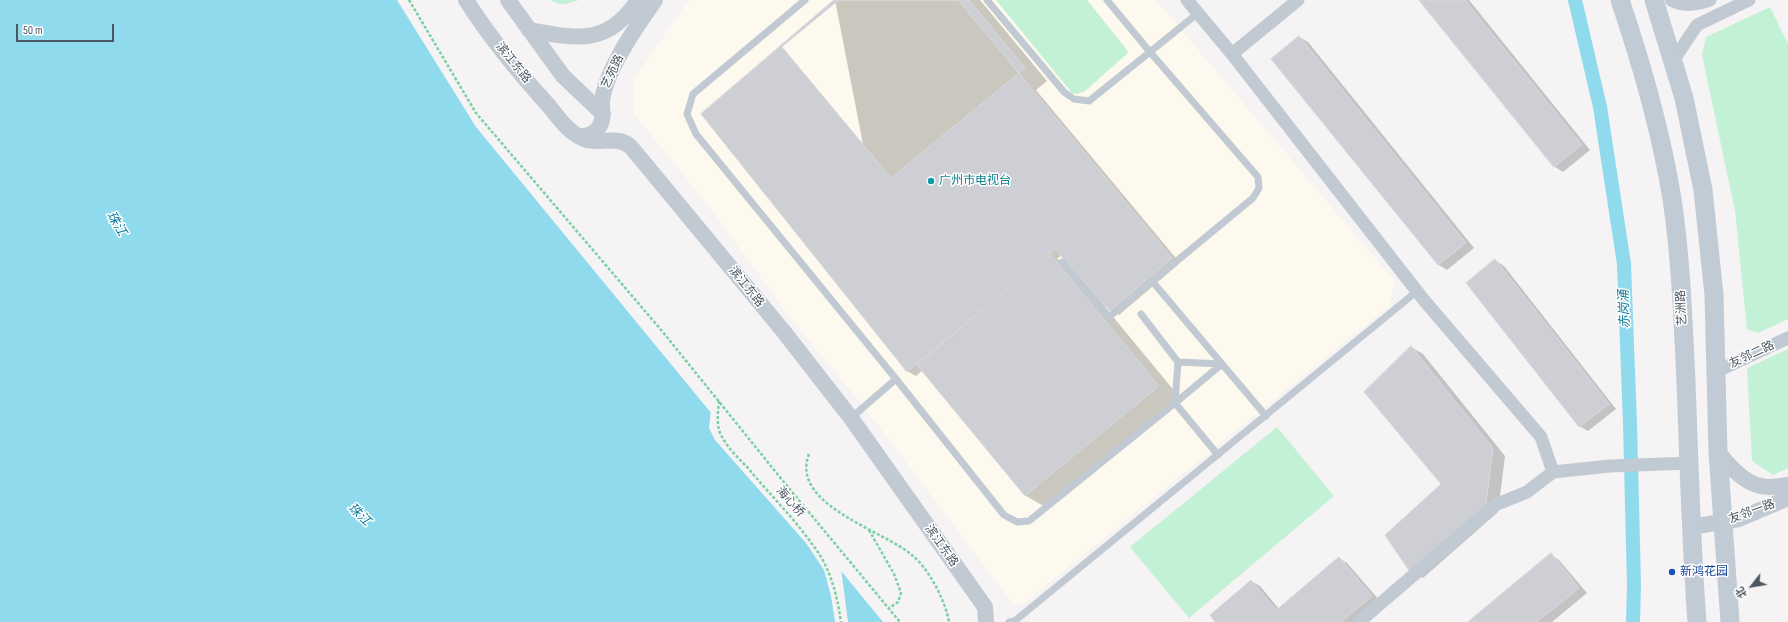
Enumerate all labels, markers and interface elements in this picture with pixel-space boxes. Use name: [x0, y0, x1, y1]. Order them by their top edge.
scale bar: [18, 16, 116, 42]
text: 50 m: [23, 23, 43, 38]
street label: 滨江东路: [492, 40, 534, 86]
street label: 艺苑路: [599, 53, 627, 91]
place label: 广州市电视台: [939, 174, 1011, 188]
marker: 广州市电视台: [926, 176, 936, 186]
water label: 珠江: [103, 209, 129, 239]
street label: 滨江东路: [725, 264, 767, 310]
water label: 赤岗涌: [1617, 289, 1633, 329]
street label: 艺洲路: [1674, 290, 1690, 326]
street label: 友邻二路: [1727, 338, 1777, 372]
street label: 海心桥: [773, 484, 807, 520]
street label: 友邻一路: [1727, 497, 1777, 527]
water label: 珠江: [344, 500, 374, 530]
street label: 滨江东路: [921, 522, 961, 570]
place label: 新鸿花园: [1680, 565, 1728, 579]
north arrow: [1732, 566, 1772, 606]
marker: 新鸿花园: [1667, 567, 1677, 577]
text: 北: [1733, 584, 1750, 601]

